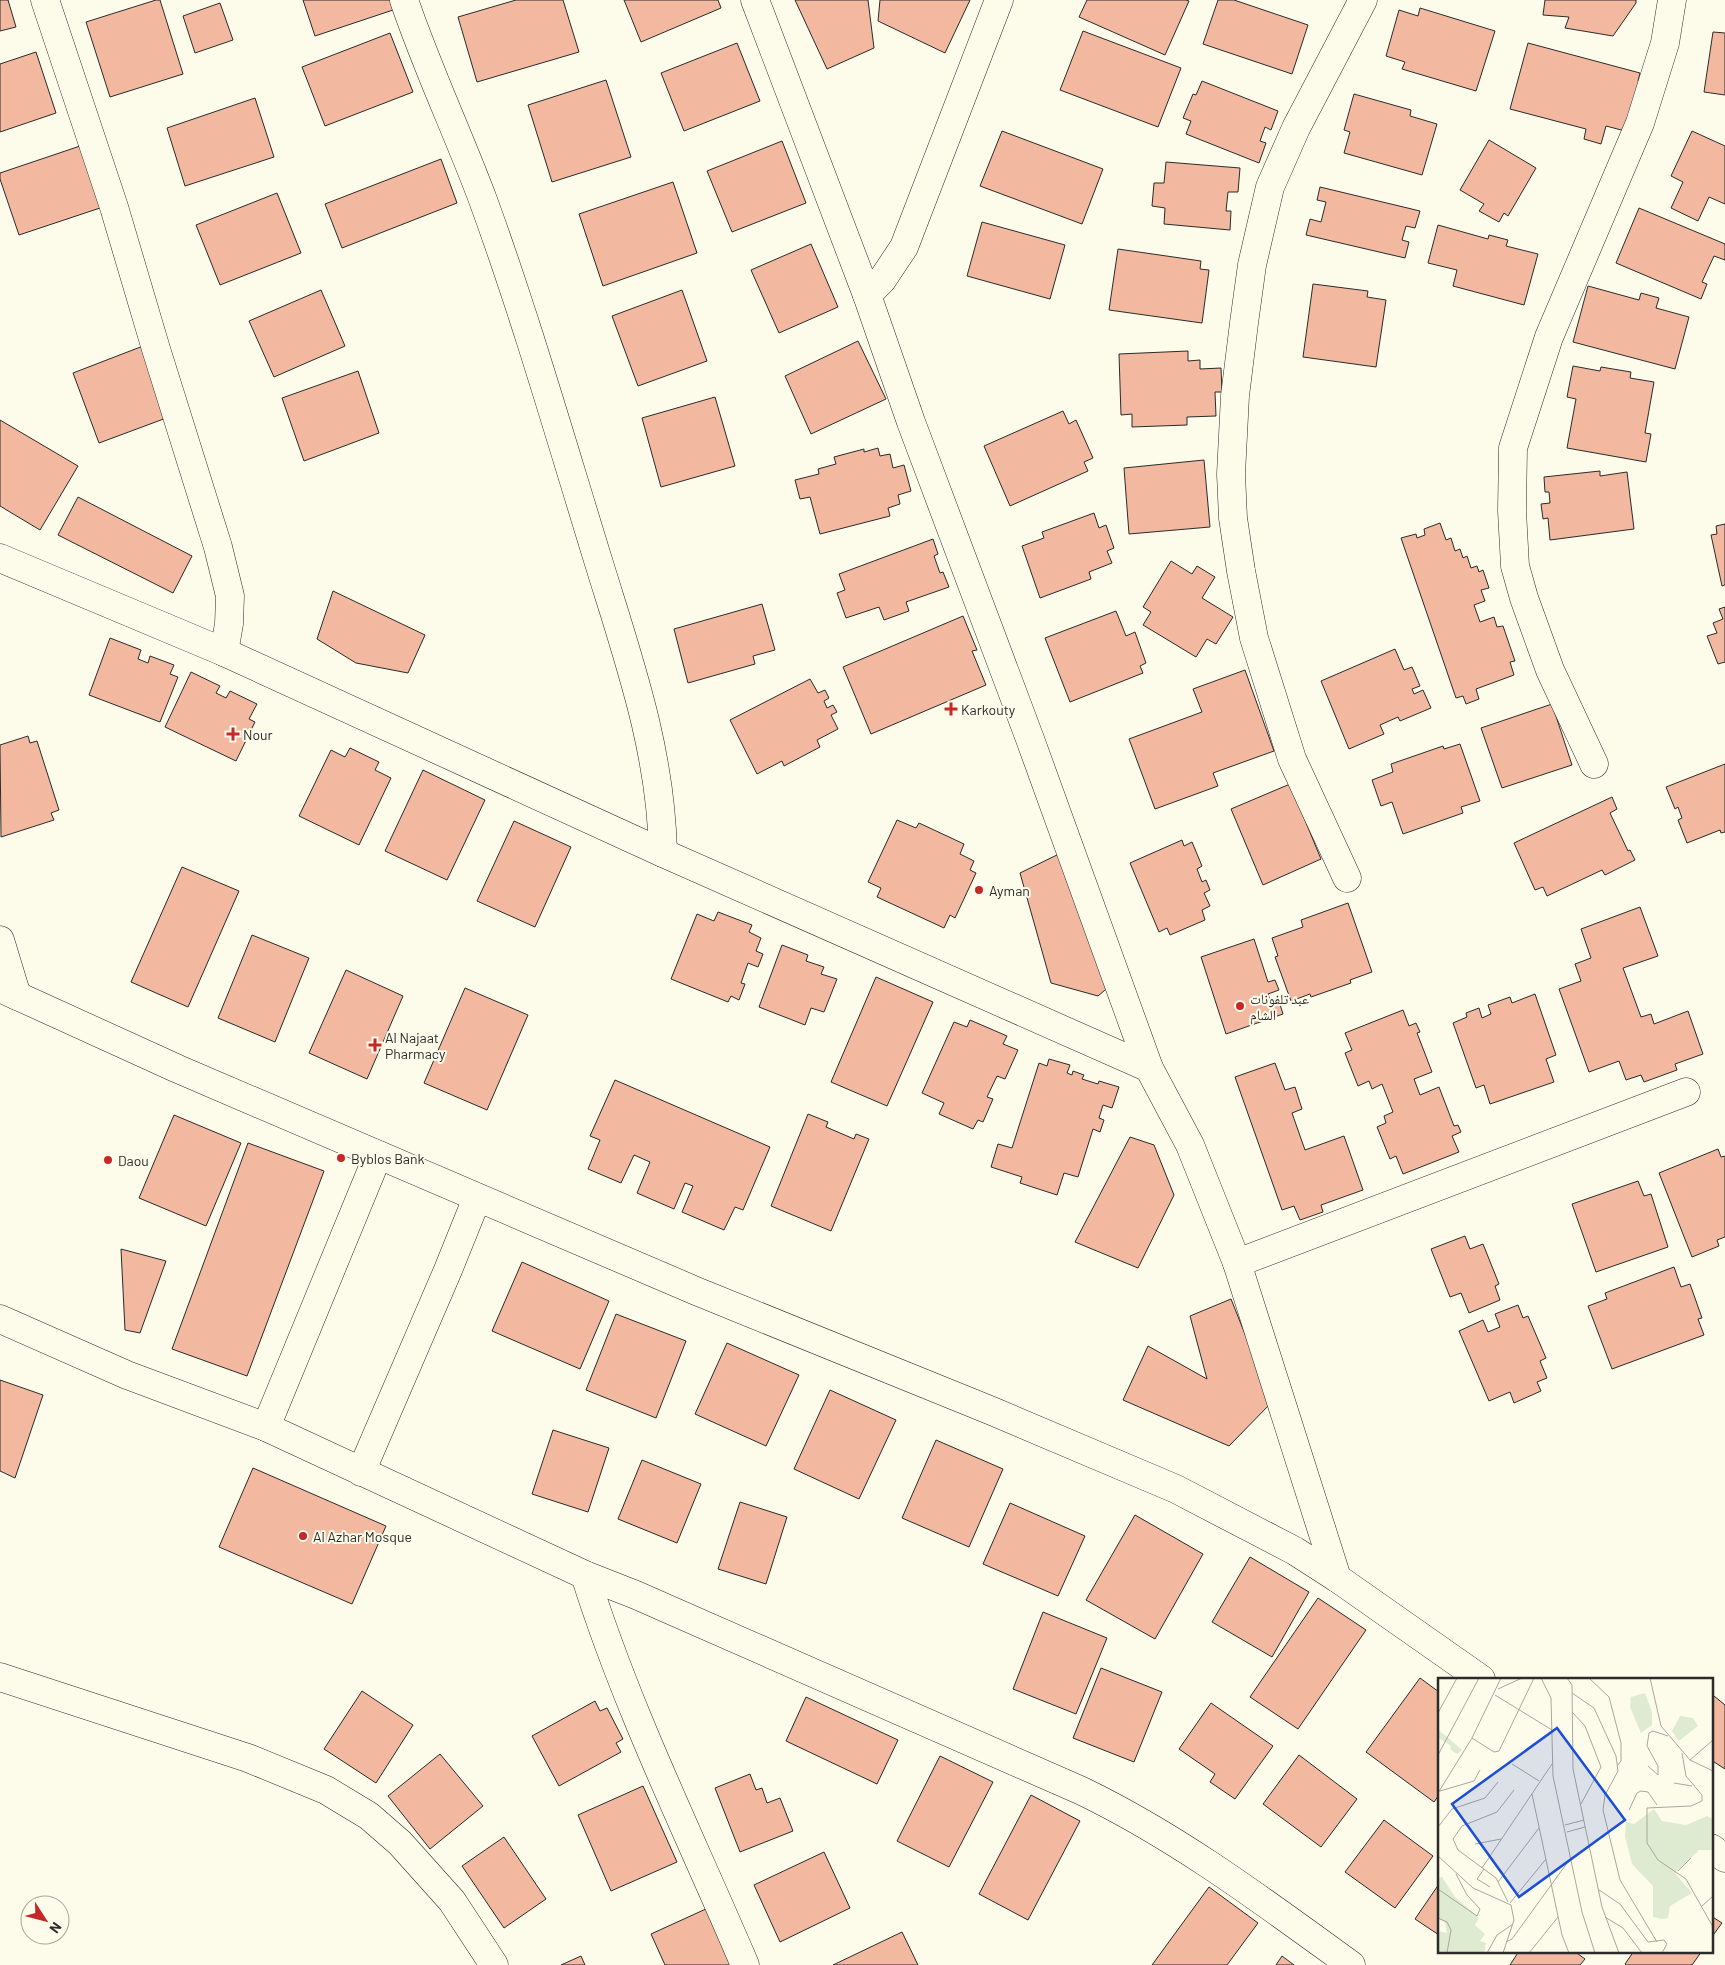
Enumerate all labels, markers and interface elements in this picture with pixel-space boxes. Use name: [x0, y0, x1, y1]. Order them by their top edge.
place label: Karkouty: [961, 701, 1016, 718]
marker: Karkouty: [945, 703, 957, 715]
place label: Nour: [243, 726, 273, 743]
marker: Nour: [227, 728, 239, 740]
place label: Ayman: [989, 882, 1030, 899]
marker: Ayman: [973, 884, 985, 896]
place label: عبد تلفونات الشام: [1250, 990, 1309, 1025]
marker: عبد تلفونات الشام: [1234, 1000, 1246, 1012]
place label: Al Najaat Pharmacy: [385, 1029, 446, 1062]
marker: Al Najaat Pharmacy: [369, 1039, 381, 1051]
place label: Byblos Bank: [351, 1150, 425, 1167]
place label: Daou: [118, 1152, 149, 1169]
marker: Byblos Bank: [335, 1152, 347, 1164]
marker: Daou: [102, 1154, 114, 1166]
place label: Al Azhar Mosque: [313, 1528, 412, 1545]
marker: Al Azhar Mosque: [297, 1530, 309, 1542]
inset map: [1438, 1678, 1712, 1952]
north arrow: [20, 1895, 70, 1945]
text: N: [46, 1919, 66, 1937]

